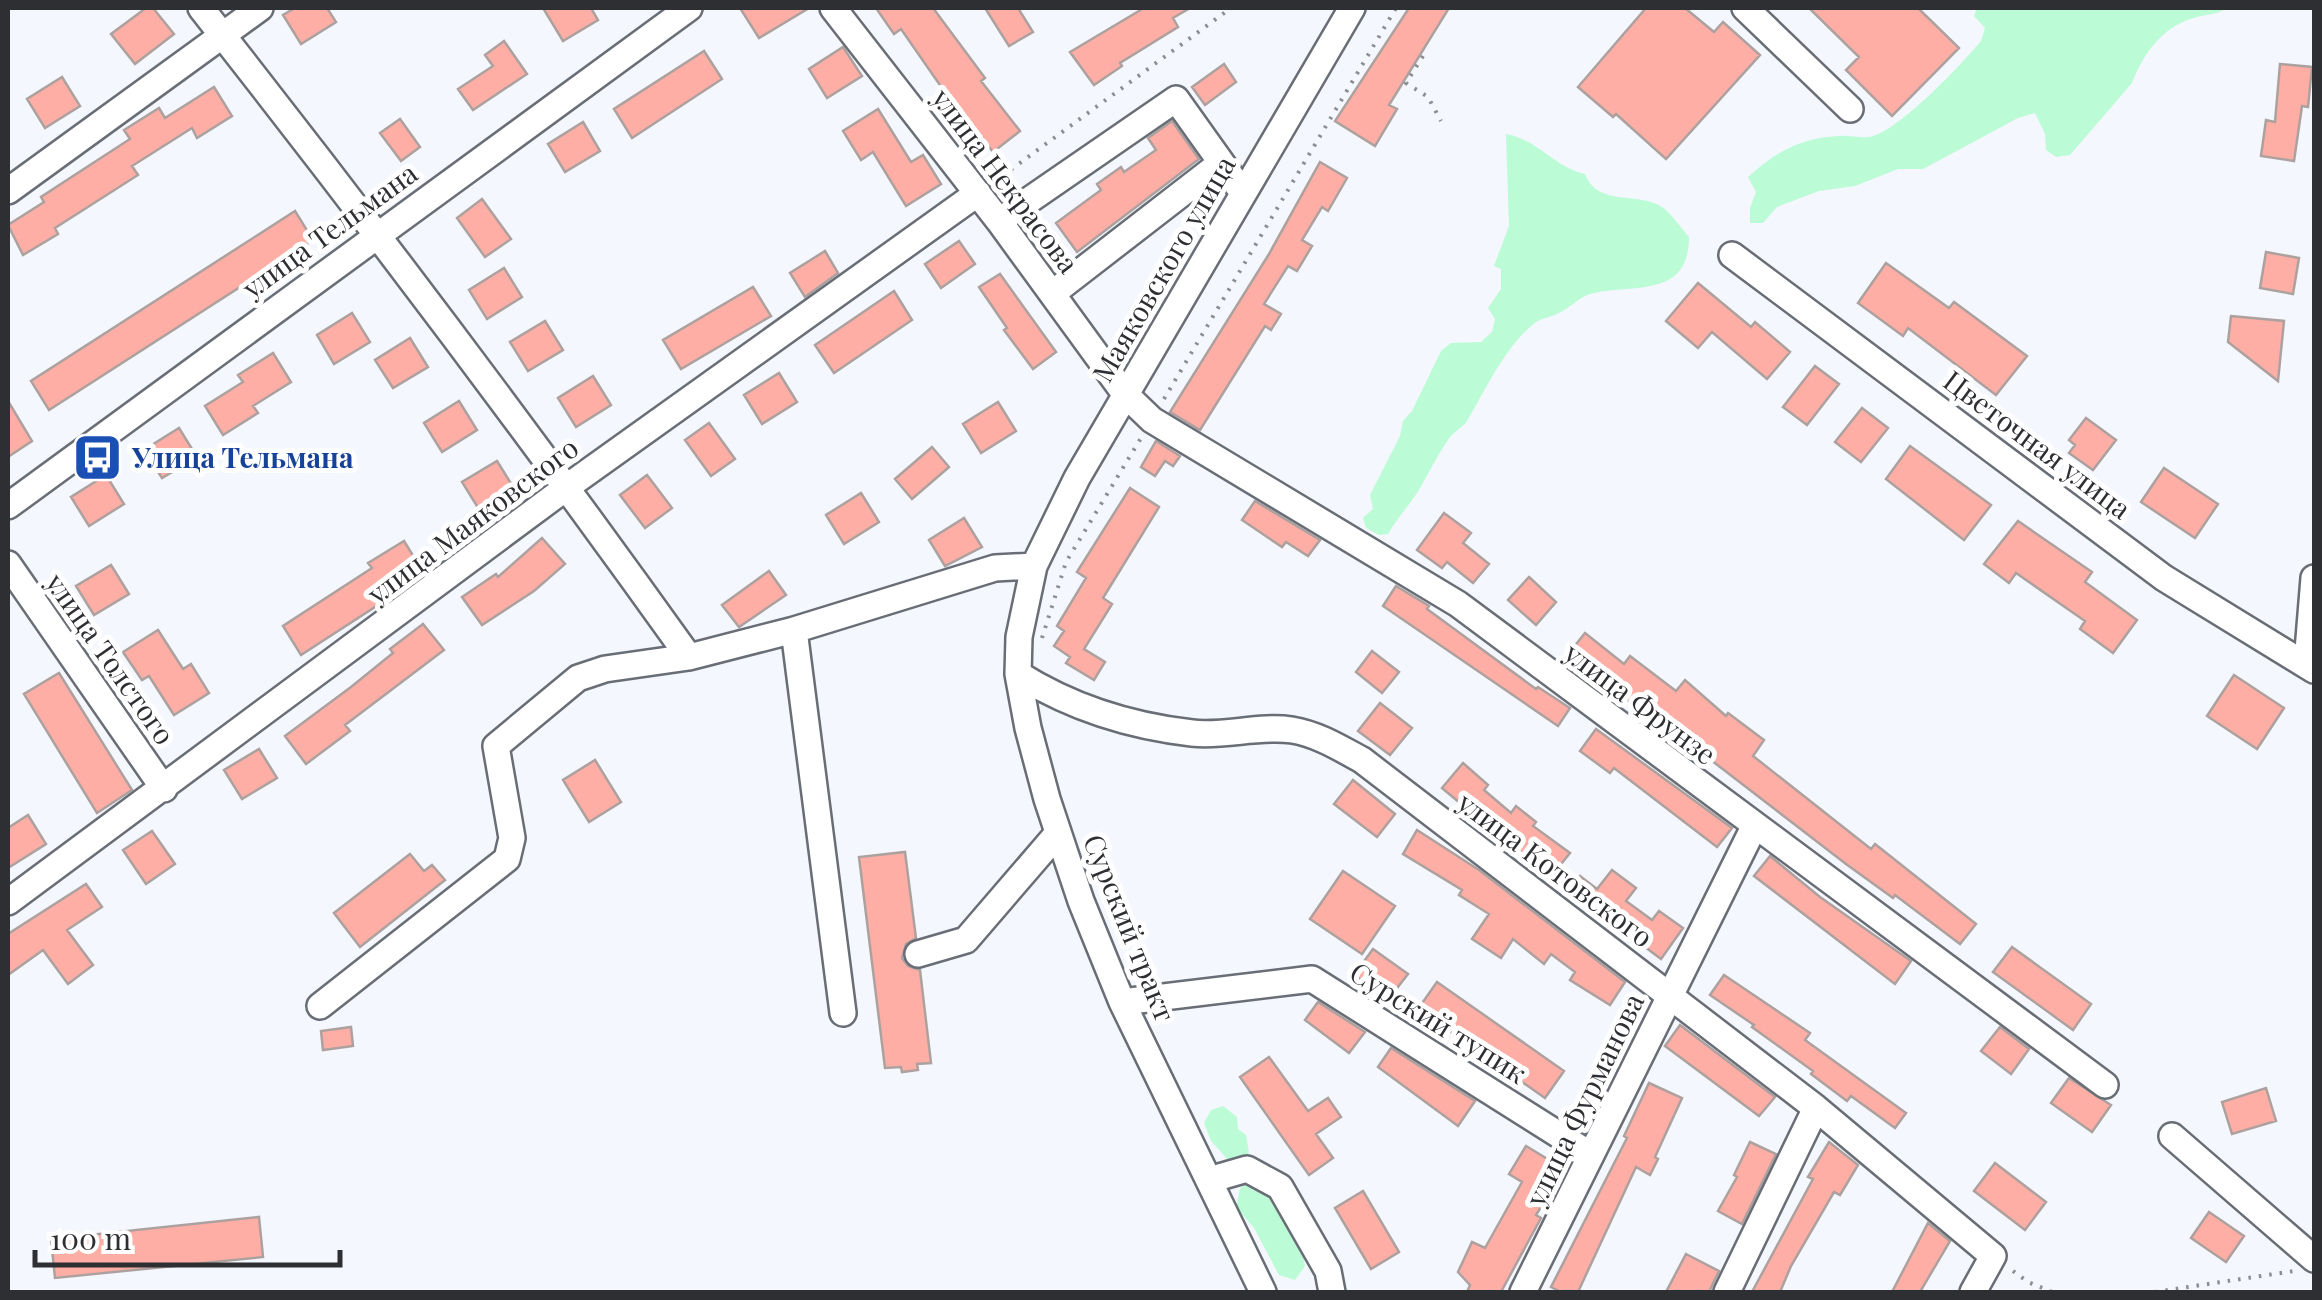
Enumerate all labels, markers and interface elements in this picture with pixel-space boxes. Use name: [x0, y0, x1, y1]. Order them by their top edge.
street label: улица Некрасова: [924, 80, 1088, 280]
street label: Маяковского улица: [1083, 149, 1242, 388]
street label: улица Тельмана: [234, 154, 424, 306]
street label: Цветочная улица: [1937, 361, 2139, 526]
street label: улица Маяковского: [358, 428, 585, 612]
bus stop icon: Улица Тельмана: [71, 432, 123, 484]
place label: Улица Тельмана: [131, 438, 354, 475]
street label: улица Толстого: [38, 564, 184, 751]
street label: улица Фрунзе: [1557, 633, 1724, 772]
street label: улица Котовского: [1450, 783, 1661, 954]
street label: Сурский тракт: [1076, 828, 1185, 1026]
street label: Сурский тупик: [1344, 953, 1534, 1091]
street label: улица Фурманова: [1516, 987, 1651, 1213]
scale bar: [35, 1205, 340, 1267]
text: 100 m: [50, 1218, 132, 1258]

